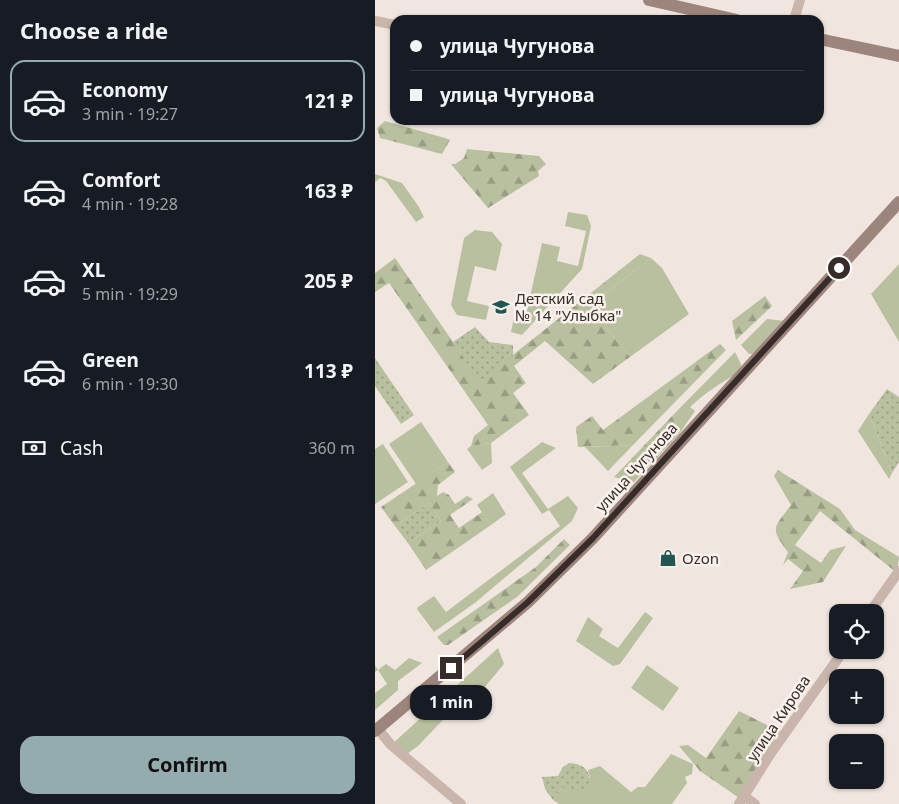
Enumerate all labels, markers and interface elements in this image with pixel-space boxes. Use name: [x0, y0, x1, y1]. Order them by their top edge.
text: Choose a ride: [20, 15, 168, 45]
text: улица Чугунова: [440, 33, 594, 59]
text: Economy: [82, 77, 168, 103]
icon: car: [22, 79, 67, 124]
text: улица Чугунова: [440, 82, 594, 108]
text: 121 ₽: [304, 88, 353, 114]
text: 3 min · 19:27: [82, 103, 178, 125]
text: Comfort: [82, 167, 161, 193]
icon: car: [22, 169, 67, 214]
text: 163 ₽: [304, 178, 353, 204]
text: 4 min · 19:28: [82, 193, 178, 215]
text: XL: [82, 257, 105, 283]
route start: [828, 257, 850, 279]
icon: car: [22, 259, 67, 304]
text: 205 ₽: [304, 268, 353, 294]
text: 5 min · 19:29: [82, 283, 178, 305]
place label: Детский сад № 14 "Улыбка": [515, 288, 621, 325]
school or university icon: Детский сад № 14 "Улыбка": [491, 297, 511, 317]
text: Green: [82, 347, 139, 373]
icon: car: [22, 349, 67, 394]
text: 113 ₽: [304, 358, 353, 384]
text: 6 min · 19:30: [82, 373, 178, 395]
street label: улица Чугунова: [591, 418, 681, 516]
icon: cash: [20, 434, 48, 462]
text: Cash: [60, 435, 104, 461]
text: 360 m: [308, 437, 355, 459]
shop icon: Ozon: [658, 548, 678, 568]
place label: Ozon: [682, 548, 719, 568]
map controls: [829, 604, 884, 789]
button: locate: [829, 604, 884, 659]
route end: [440, 657, 462, 679]
button: +: [829, 669, 884, 724]
street label: улица Кирова: [742, 671, 814, 765]
callout: 1 min: [410, 686, 492, 720]
text: 1 min: [429, 691, 473, 713]
button: −: [829, 734, 884, 789]
button: Confirm: [20, 736, 355, 794]

